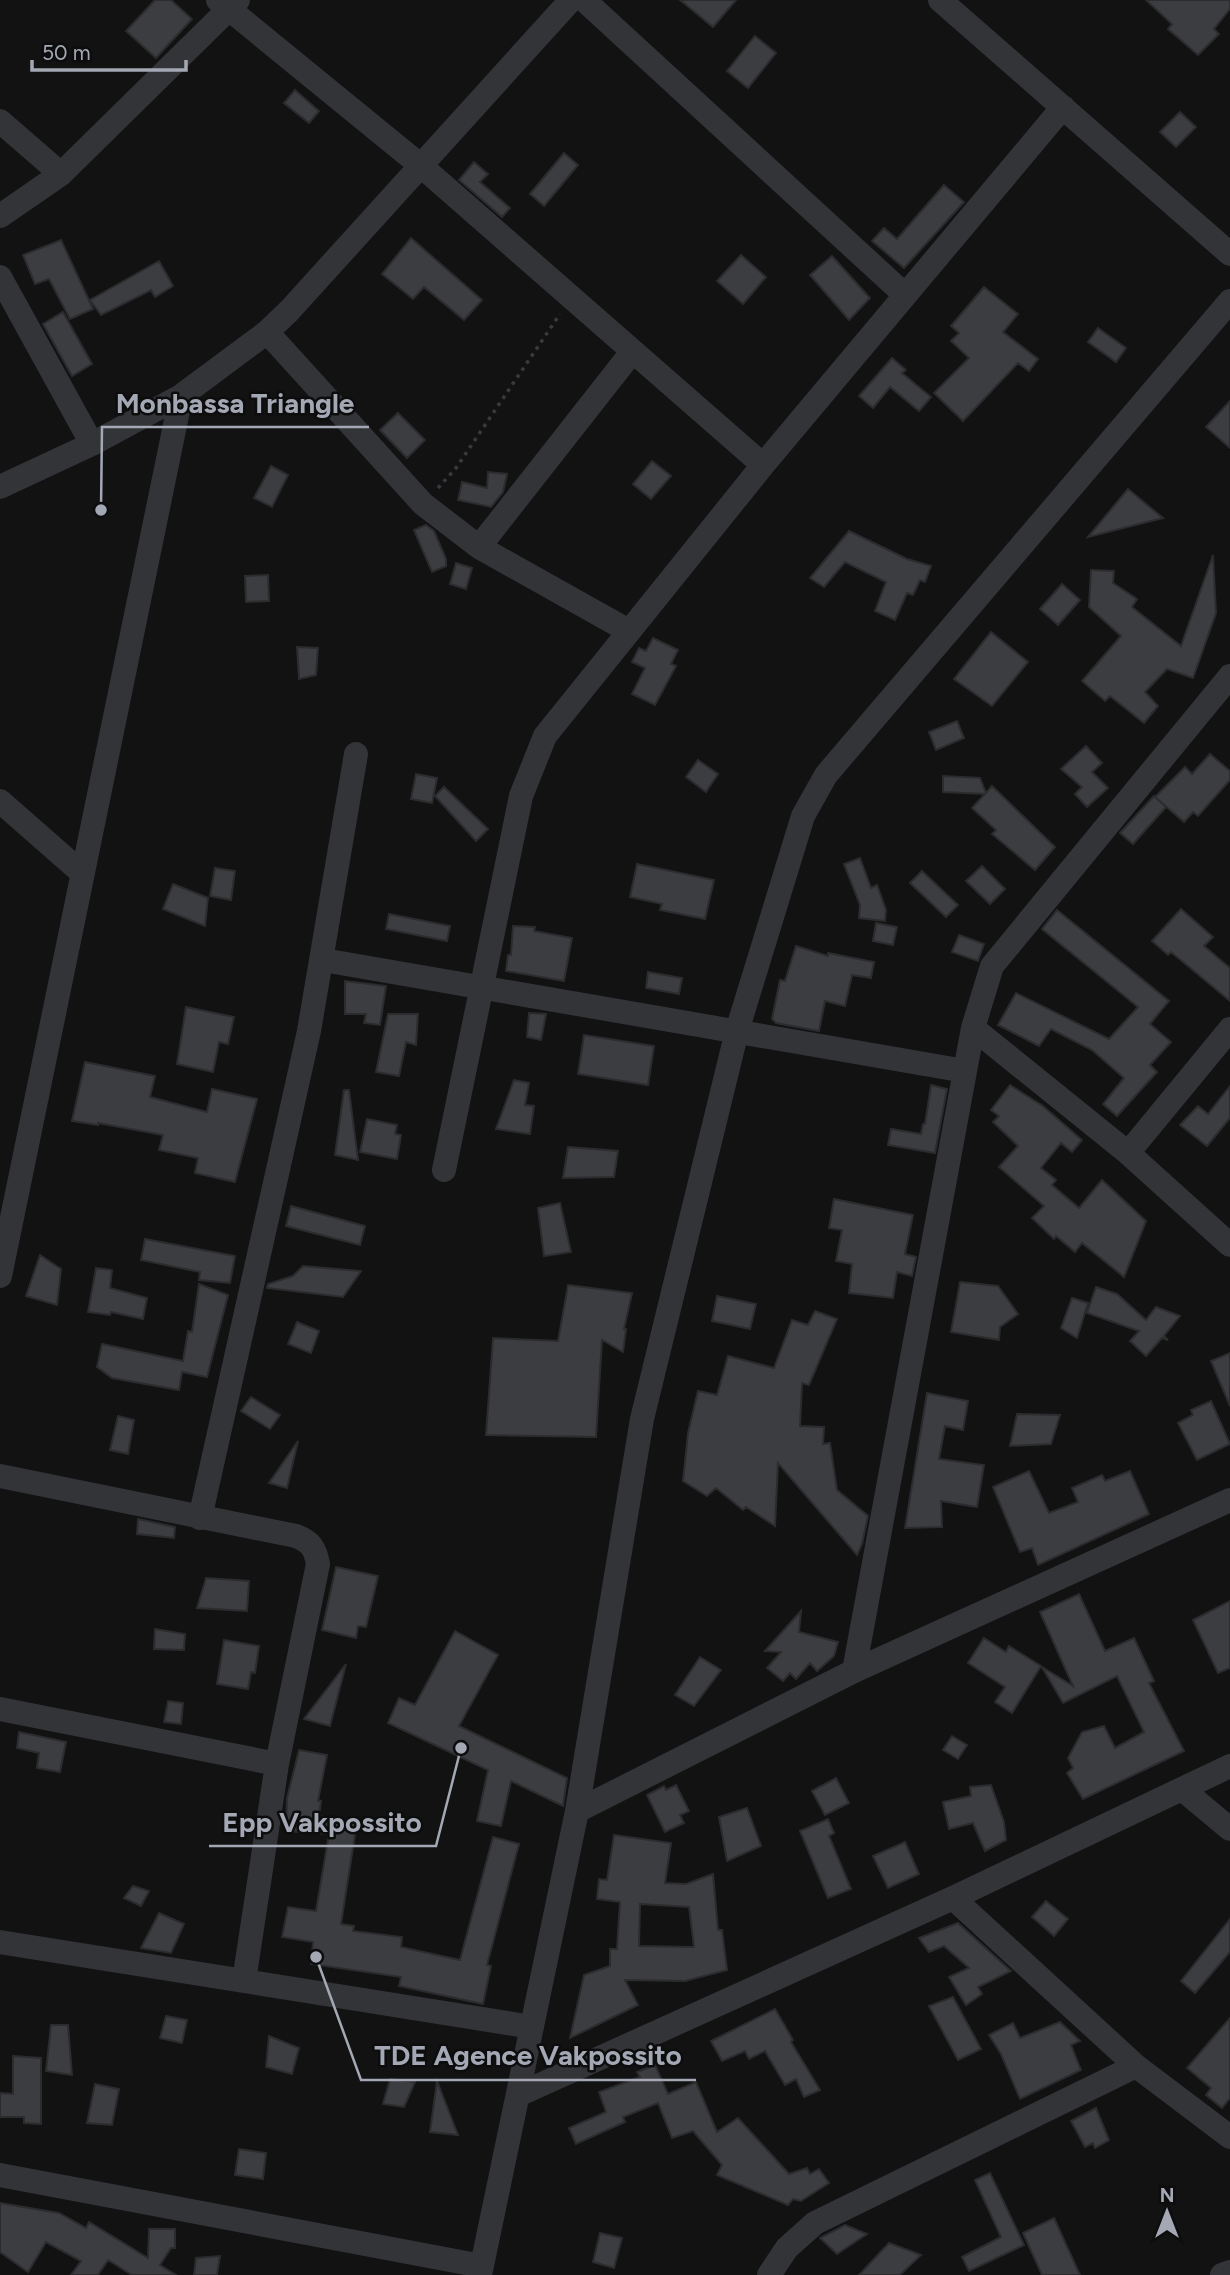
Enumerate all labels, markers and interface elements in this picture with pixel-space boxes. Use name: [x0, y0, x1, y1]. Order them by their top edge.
scale bar: [32, 28, 186, 72]
text: 50 m: [42, 40, 91, 65]
callout: Monbassa Triangle: [102, 378, 369, 427]
text: Monbassa Triangle: [116, 386, 354, 420]
callout: Epp Vakpossito: [209, 1797, 436, 1846]
text: Epp Vakpossito: [222, 1805, 422, 1839]
callout: TDE Agence Vakpossito: [361, 2031, 696, 2080]
text: TDE Agence Vakpossito: [374, 2038, 682, 2072]
north arrow: [1132, 2177, 1202, 2247]
text: N: [1160, 2184, 1174, 2207]

